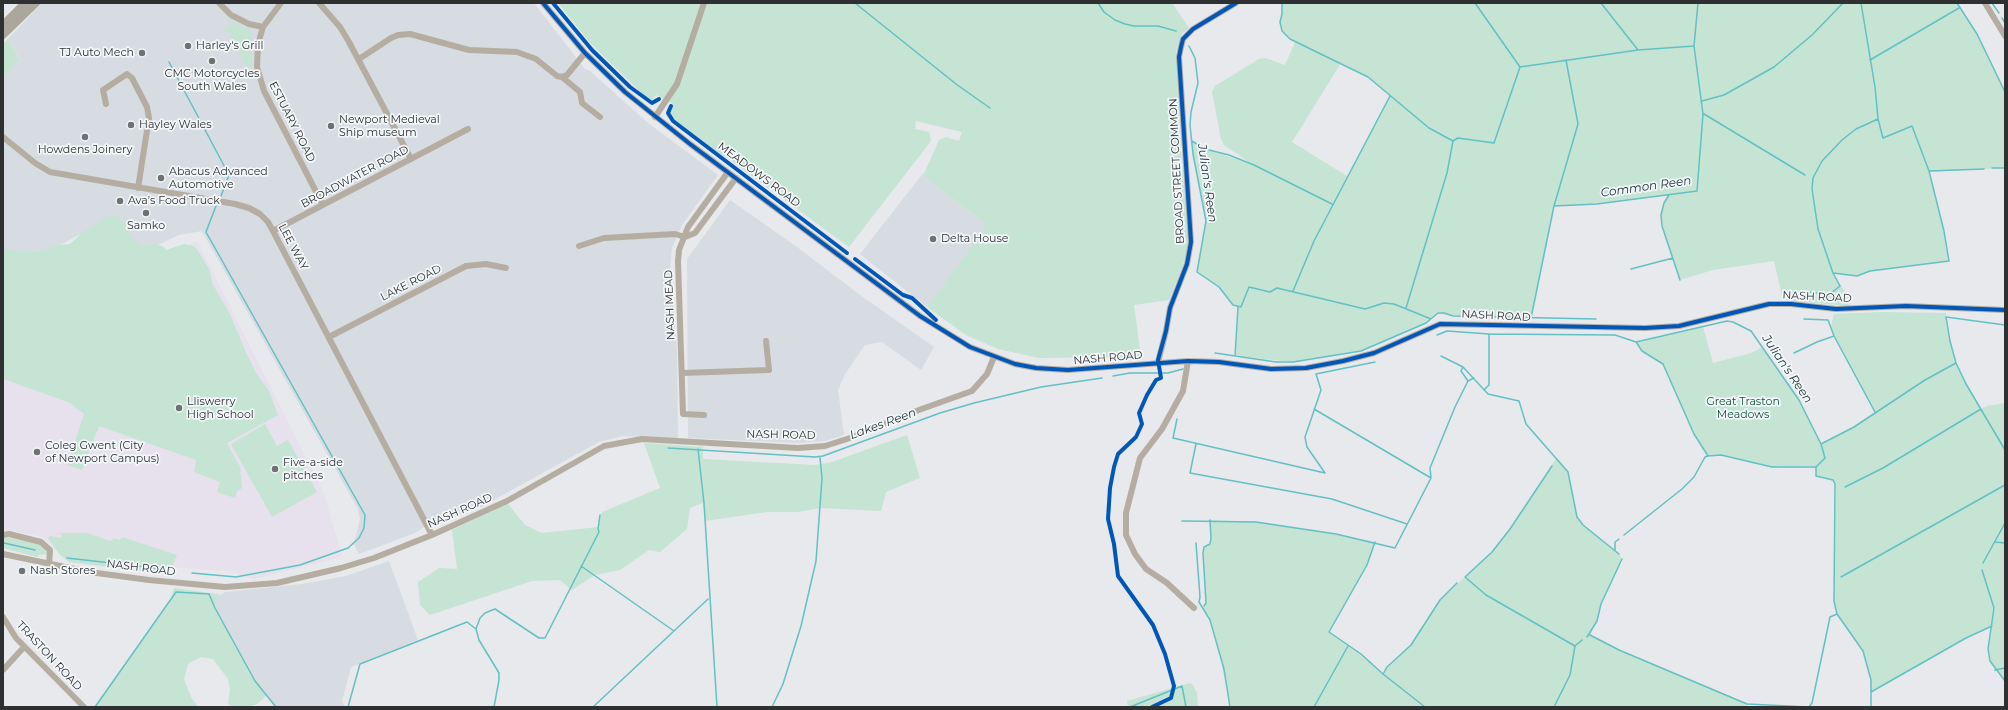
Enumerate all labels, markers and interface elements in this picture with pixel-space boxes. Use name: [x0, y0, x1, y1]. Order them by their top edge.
place label: Harley's Grill: [196, 39, 263, 53]
marker: Harley's Grill: [183, 41, 193, 51]
place label: TJ Auto Mech: [60, 46, 134, 60]
marker: TJ Auto Mech: [137, 48, 147, 58]
marker: CMC Motorcycles South Wales: [207, 56, 217, 66]
place label: CMC Motorcycles South Wales: [165, 67, 259, 93]
street label: ESTUARY ROAD: [266, 80, 318, 164]
street label: BROAD STREET COMMON: [1167, 98, 1187, 244]
place label: Newport Medieval Ship museum: [339, 113, 440, 139]
place label: Hayley Wales: [139, 118, 212, 132]
marker: Hayley Wales: [126, 120, 136, 130]
marker: Newport Medieval Ship museum: [326, 121, 336, 131]
marker: Howdens Joinery: [80, 132, 90, 142]
street label: MEADOWS ROAD: [715, 140, 803, 210]
place label: Howdens Joinery: [38, 143, 132, 157]
street label: BROADWATER ROAD: [299, 143, 411, 211]
water label: Julian's Reen: [1194, 143, 1220, 223]
place label: Abacus Advanced Automotive: [169, 165, 268, 191]
marker: Abacus Advanced Automotive: [156, 173, 166, 183]
water label: Common Reen: [1600, 174, 1692, 200]
place label: Ava’s Food Truck: [128, 194, 220, 208]
marker: Ava’s Food Truck: [115, 196, 125, 206]
marker: Samko: [141, 208, 151, 218]
place label: Samko: [127, 219, 165, 233]
street label: LEE WAY: [275, 222, 311, 272]
place label: Delta House: [941, 232, 1008, 246]
marker: Delta House: [928, 234, 938, 244]
street label: LAKE ROAD: [378, 262, 444, 304]
street label: NASH MEAD: [662, 270, 678, 340]
street label: NASH ROAD: [1782, 289, 1852, 305]
street label: NASH ROAD: [1461, 308, 1531, 324]
water label: Julian's Reen: [1759, 332, 1815, 406]
street label: NASH ROAD: [1073, 348, 1143, 368]
place label: Lliswerry High School: [187, 395, 254, 421]
park label: Great Traston Meadows: [1706, 395, 1780, 421]
marker: Lliswerry High School: [174, 403, 184, 413]
water label: Lakes Reen: [848, 405, 918, 443]
street label: NASH ROAD: [746, 428, 816, 442]
place label: Coleg Gwent (City of Newport Campus): [45, 439, 160, 465]
marker: Coleg Gwent (City of Newport Campus): [32, 447, 42, 457]
place label: Five-a-side pitches: [283, 456, 343, 482]
marker: Five-a-side pitches: [270, 464, 280, 474]
street label: NASH ROAD: [426, 491, 494, 531]
street label: NASH ROAD: [106, 557, 176, 579]
place label: Nash Stores: [30, 564, 95, 578]
marker: Nash Stores: [17, 566, 27, 576]
street label: TRASTON ROAD: [13, 619, 85, 693]

